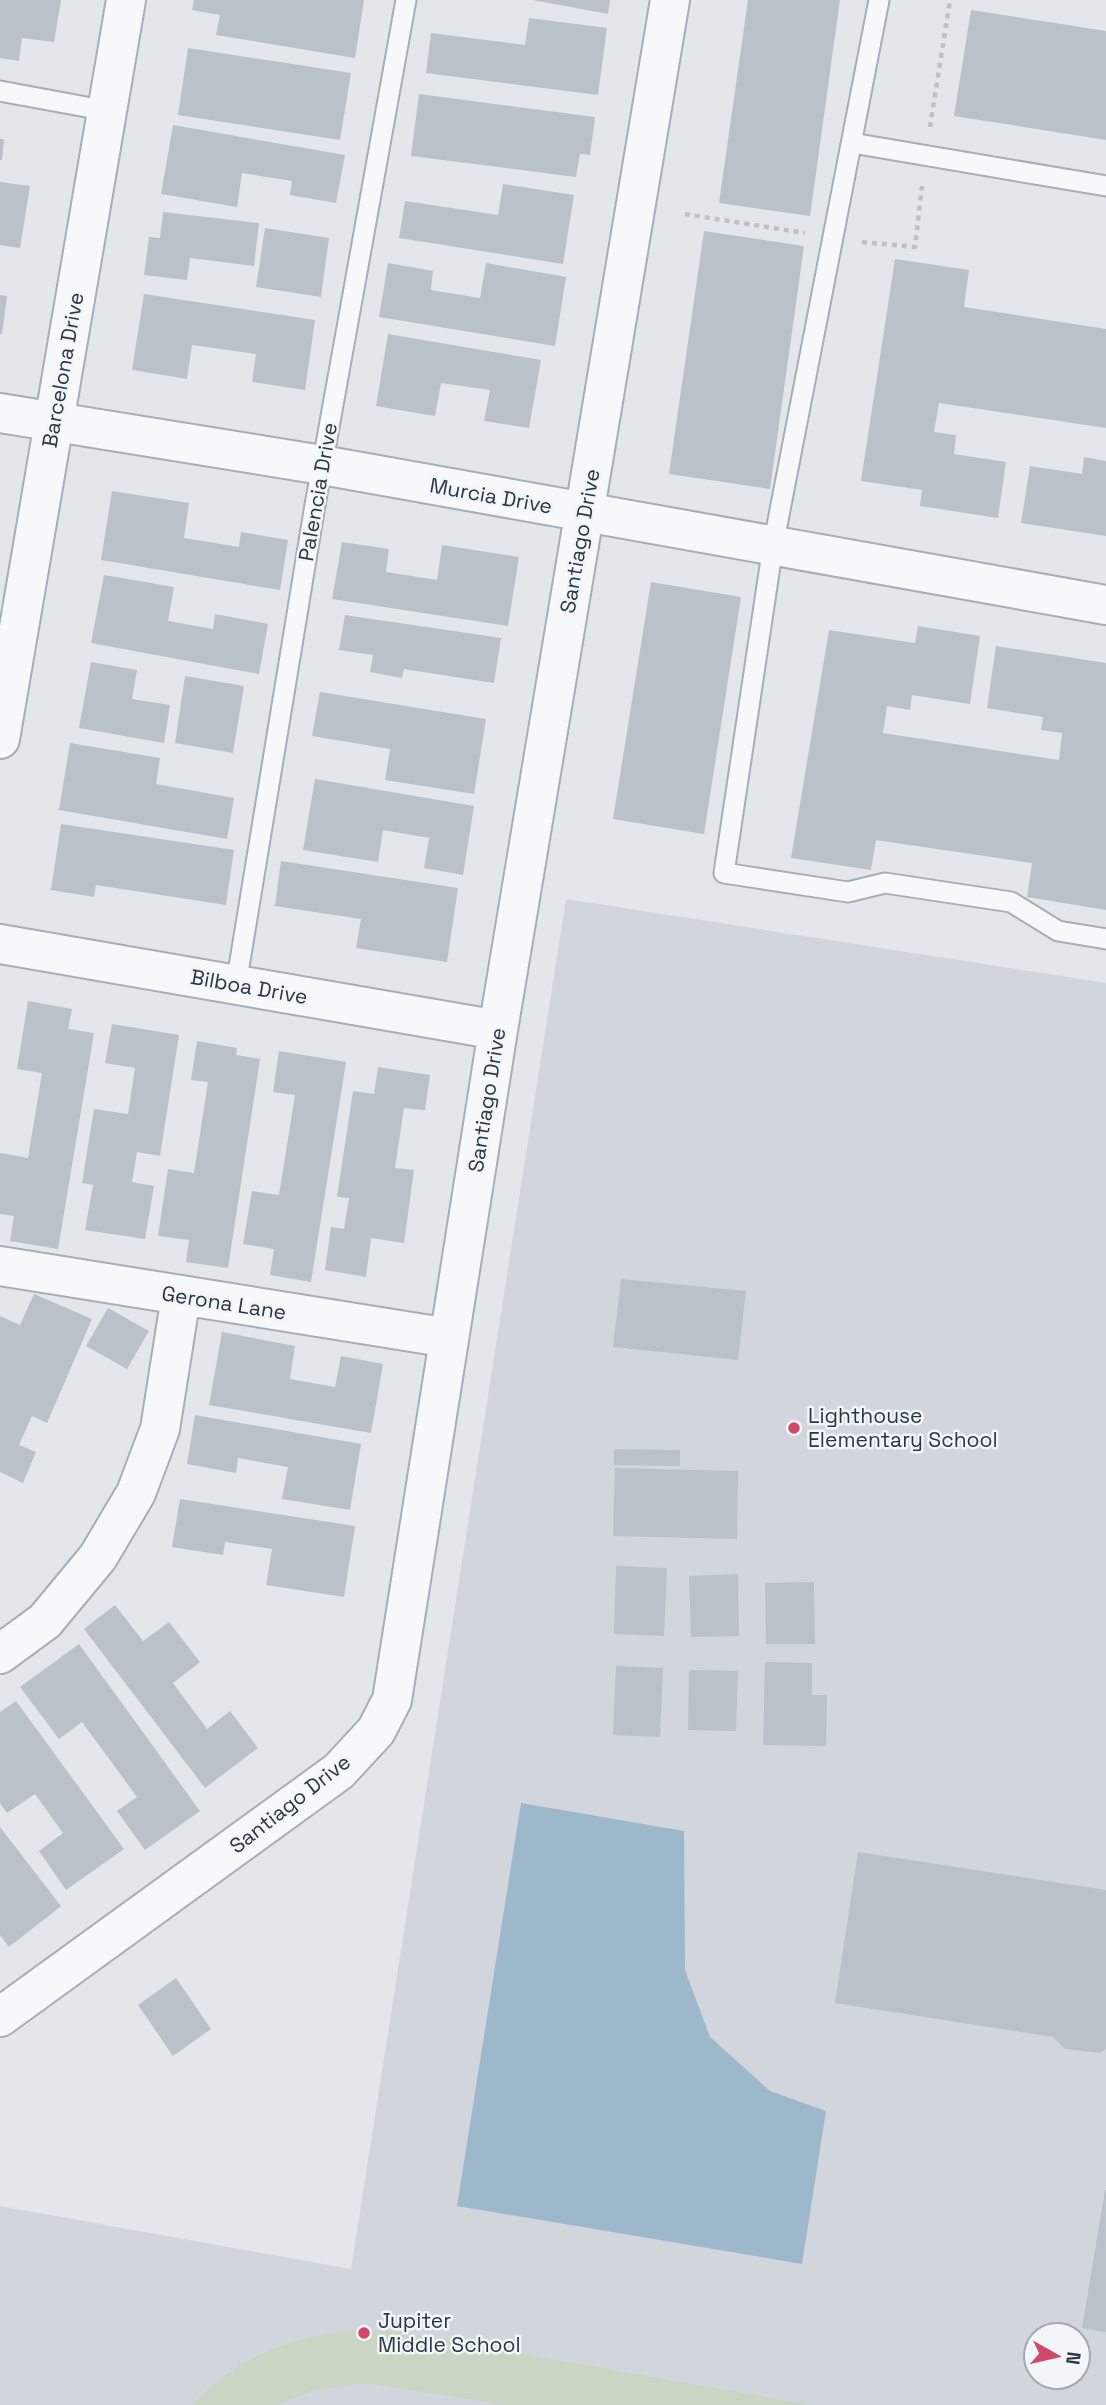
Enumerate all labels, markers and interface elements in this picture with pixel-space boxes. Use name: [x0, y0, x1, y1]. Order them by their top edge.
street label: Barcelona Drive: [36, 290, 89, 450]
street label: Palencia Drive: [292, 420, 343, 563]
street label: Santiago Drive: [554, 467, 606, 615]
street label: Murcia Drive: [428, 471, 555, 520]
street label: Bilboa Drive: [188, 963, 310, 1010]
street label: Santiago Drive: [462, 1026, 511, 1174]
street label: Gerona Lane: [160, 1279, 288, 1326]
place label: Lighthouse Elementary School: [808, 1402, 998, 1453]
marker: Lighthouse Elementary School: [786, 1420, 802, 1436]
street label: Santiago Drive: [224, 1748, 356, 1859]
place label: Jupiter Middle School: [378, 2307, 521, 2358]
north arrow: [1022, 2321, 1092, 2391]
marker: Jupiter Middle School: [356, 2325, 372, 2341]
text: N: [1060, 2350, 1087, 2366]

